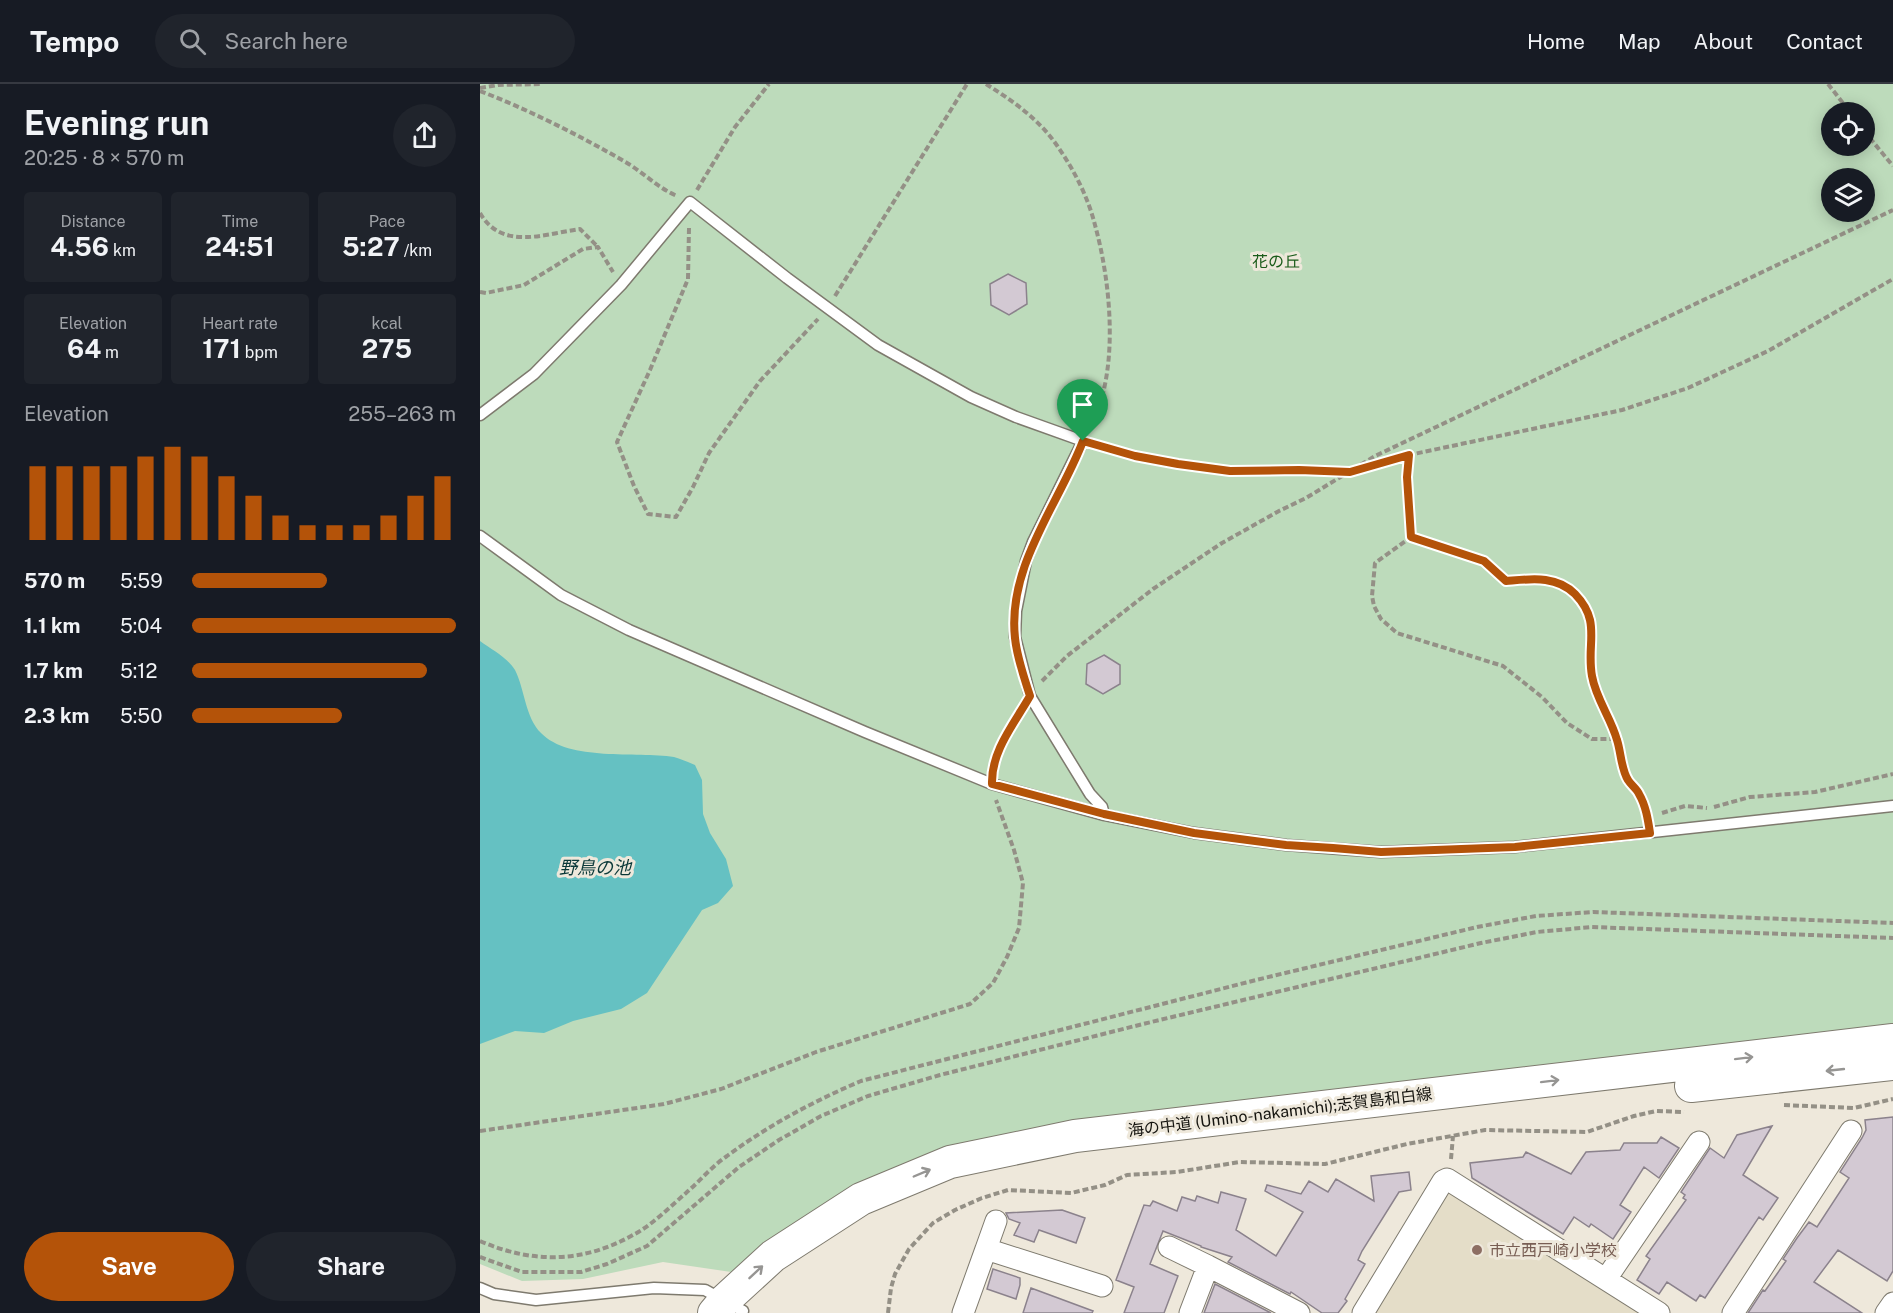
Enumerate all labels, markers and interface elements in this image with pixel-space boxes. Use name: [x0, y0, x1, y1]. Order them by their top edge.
search box: [155, 14, 575, 68]
text: Tempo: [30, 25, 119, 58]
icon: search: [176, 25, 209, 58]
text: Search here: [224, 28, 348, 54]
text: Home: [1527, 29, 1585, 54]
text: Map: [1618, 29, 1661, 54]
text: About: [1694, 29, 1753, 54]
text: Contact: [1786, 29, 1863, 54]
map controls: [1821, 102, 1875, 222]
button: locate: [1821, 102, 1875, 156]
text: Evening run: [24, 104, 209, 142]
button: share: [393, 104, 456, 167]
text: 20:25 · 8 × 570 m: [24, 146, 184, 170]
button: layers: [1821, 168, 1875, 222]
text: Distance: [61, 212, 125, 231]
text: Time: [222, 212, 258, 231]
text: Pace: [369, 212, 405, 231]
text: 4.56: [50, 231, 109, 262]
text: 24:51: [205, 231, 275, 262]
text: 5:27: [342, 231, 400, 262]
text: km: [109, 241, 136, 260]
text: /km: [400, 241, 432, 260]
park label: 花の丘: [1252, 252, 1300, 271]
text: Elevation: [59, 314, 127, 333]
text: Heart rate: [202, 314, 278, 333]
text: kcal: [372, 314, 402, 333]
text: 64: [67, 333, 101, 364]
text: 171: [202, 333, 241, 364]
text: 275: [362, 333, 412, 364]
text: m: [101, 343, 119, 362]
text: bpm: [241, 343, 278, 362]
pin: [1057, 379, 1108, 441]
icon: arrive: [1066, 388, 1099, 421]
text: Elevation: [24, 402, 109, 426]
text: 255–263 m: [348, 402, 456, 426]
text: 570 m: [24, 569, 85, 593]
text: 5:59: [120, 569, 163, 593]
text: 1.1 km: [24, 614, 81, 638]
text: 5:04: [120, 614, 162, 638]
text: 1.7 km: [24, 659, 83, 683]
text: 5:12: [120, 659, 157, 683]
text: 2.3 km: [24, 704, 89, 728]
text: 5:50: [120, 704, 162, 728]
water label: 野鳥の池: [559, 857, 633, 878]
one-way arrow: [1733, 1052, 1753, 1063]
one-way arrow: [1825, 1065, 1845, 1076]
one-way arrow: [1540, 1075, 1560, 1086]
street label: 海の中道 (Umino-nakamichi);志賀島和白線: [1127, 1084, 1433, 1140]
one-way arrow: [913, 1167, 931, 1178]
button: Save: [24, 1232, 234, 1301]
button: Share: [246, 1232, 456, 1301]
place label: 市立西戸崎小学校: [1489, 1241, 1617, 1260]
marker: 市立西戸崎小学校: [1470, 1243, 1484, 1257]
one-way arrow: [748, 1265, 763, 1279]

